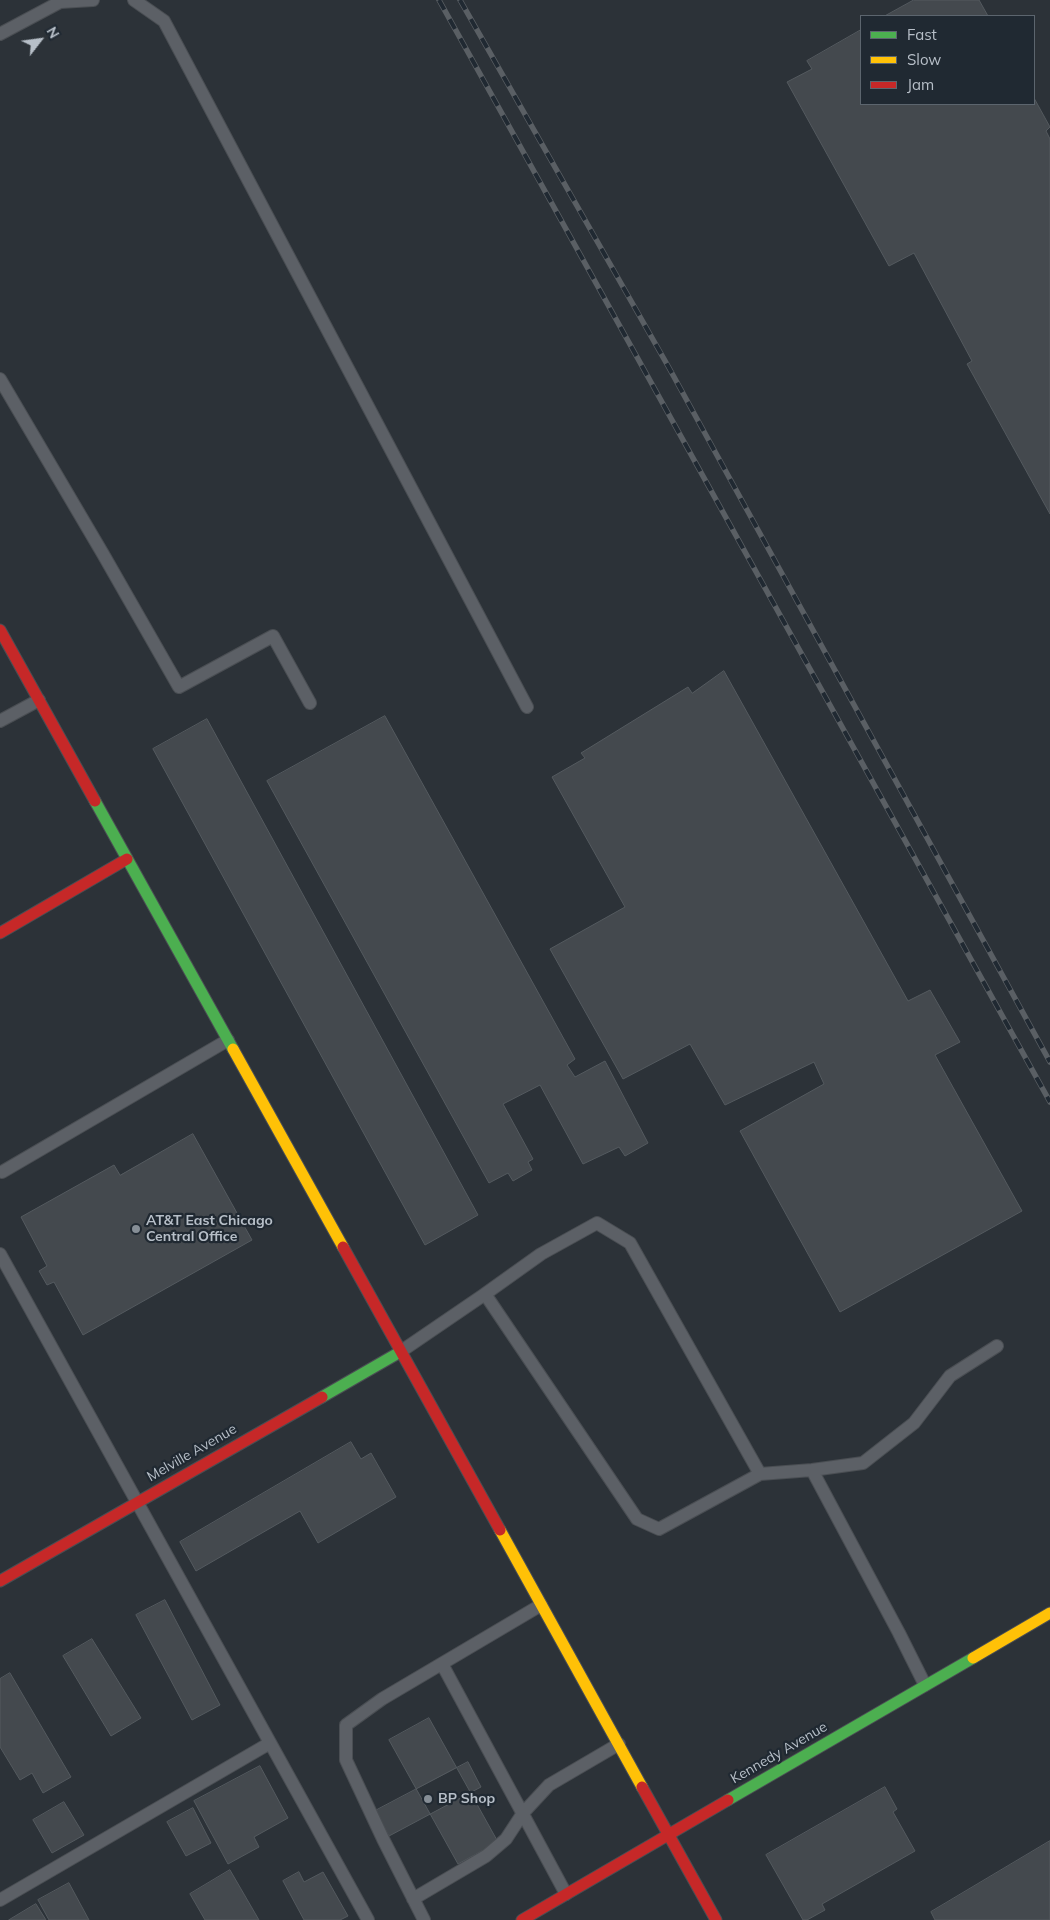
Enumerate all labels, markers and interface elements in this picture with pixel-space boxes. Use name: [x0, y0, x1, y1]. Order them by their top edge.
north arrow: [15, 15, 65, 65]
legend: [860, 15, 1035, 105]
text: N: [43, 23, 63, 42]
text: Fast: [907, 25, 937, 44]
text: Slow: [907, 50, 941, 69]
text: Jam: [907, 75, 934, 94]
place label: AT&T East Chicago Central Office: [146, 1213, 273, 1246]
marker: AT&T East Chicago Central Office: [130, 1223, 142, 1235]
street label: Melville Avenue: [144, 1421, 240, 1485]
street label: Kennedy Avenue: [728, 1719, 830, 1787]
place label: BP Shop: [438, 1791, 495, 1807]
marker: BP Shop: [422, 1793, 434, 1805]

